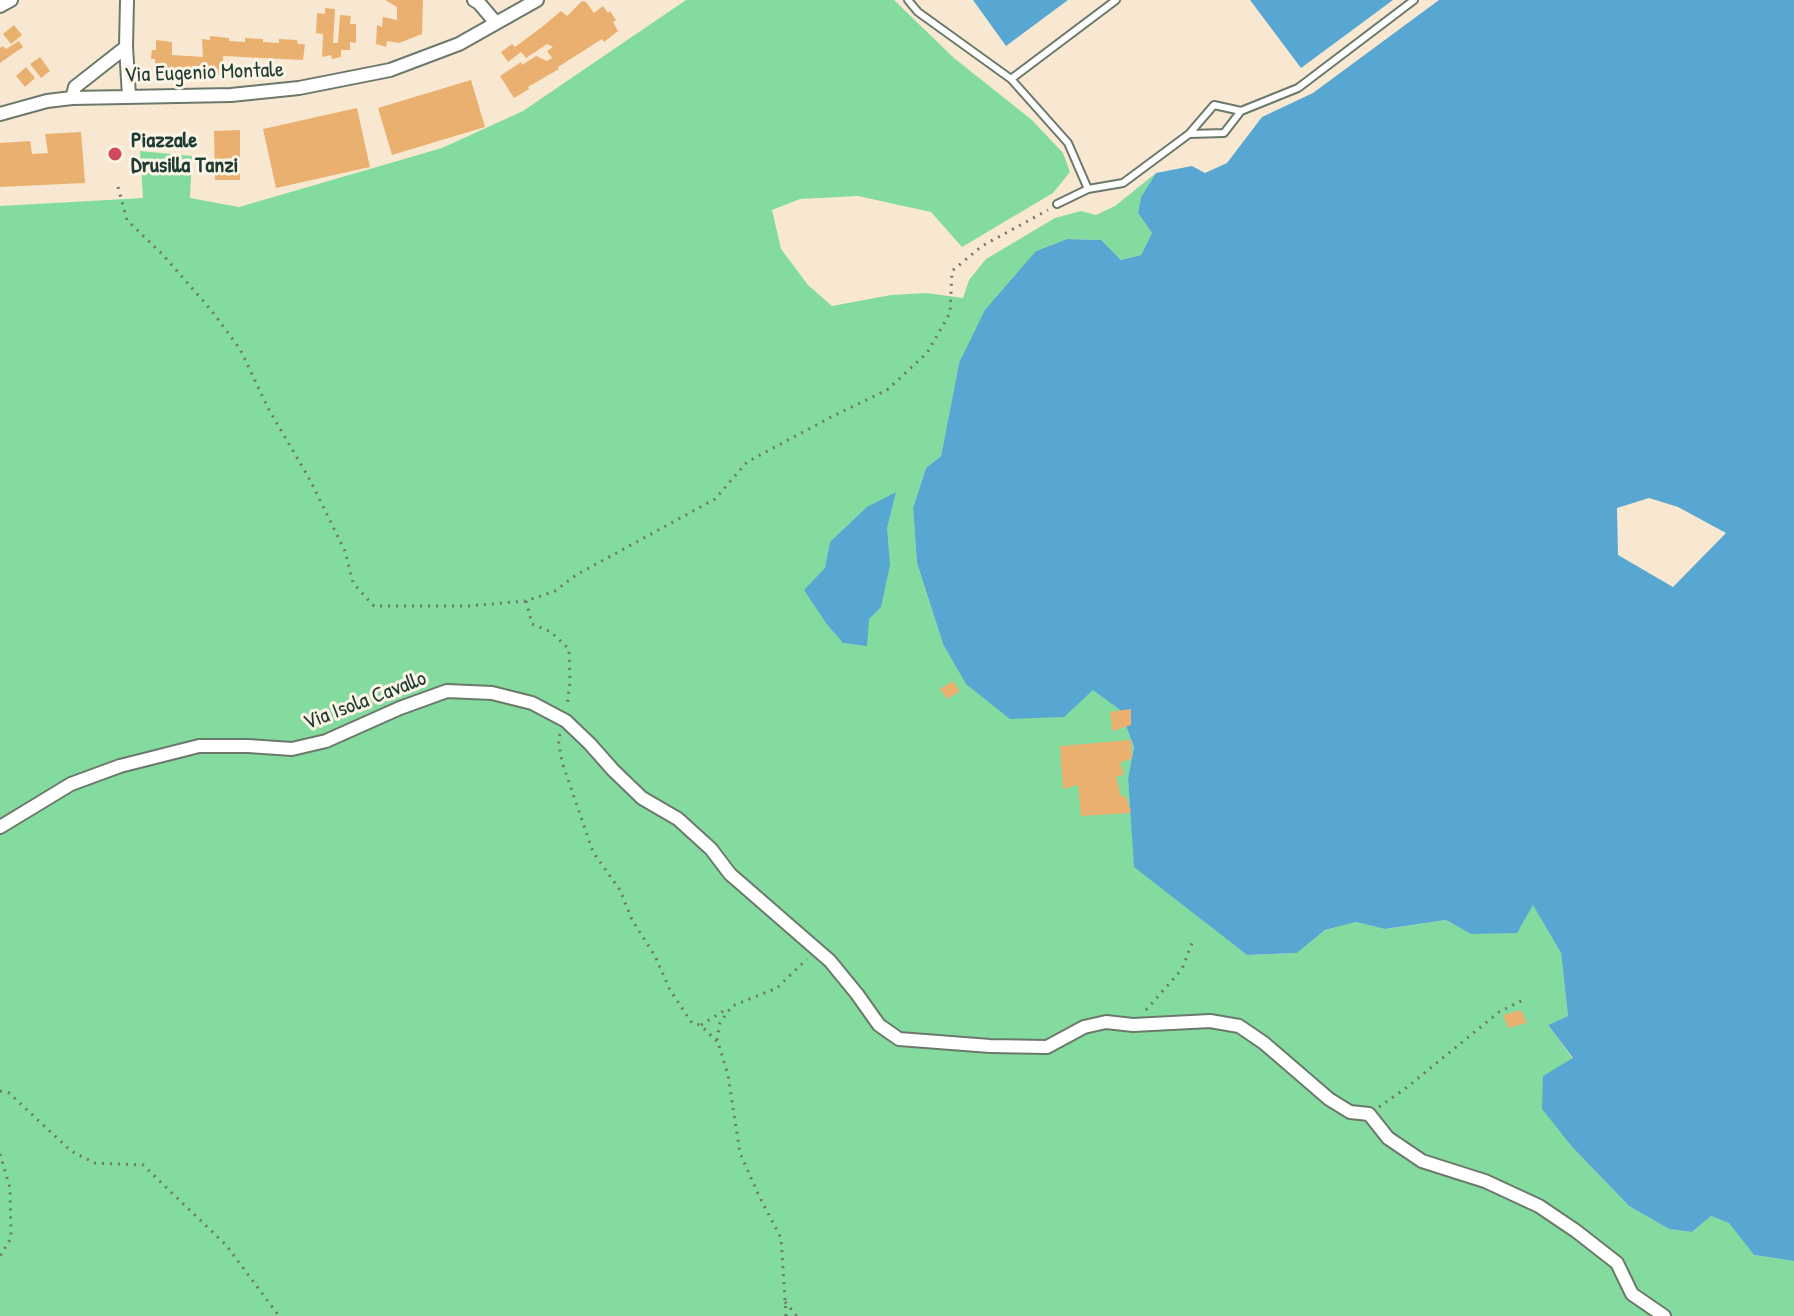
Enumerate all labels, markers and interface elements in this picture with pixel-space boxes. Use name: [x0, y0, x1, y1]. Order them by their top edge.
street label: Via Eugenio Montale: [124, 57, 284, 89]
place label: Piazzale Drusilla Tanzi: [131, 128, 238, 180]
marker: Piazzale Drusilla Tanzi: [106, 145, 124, 163]
street label: Via Isola Cavallo: [300, 665, 430, 737]

